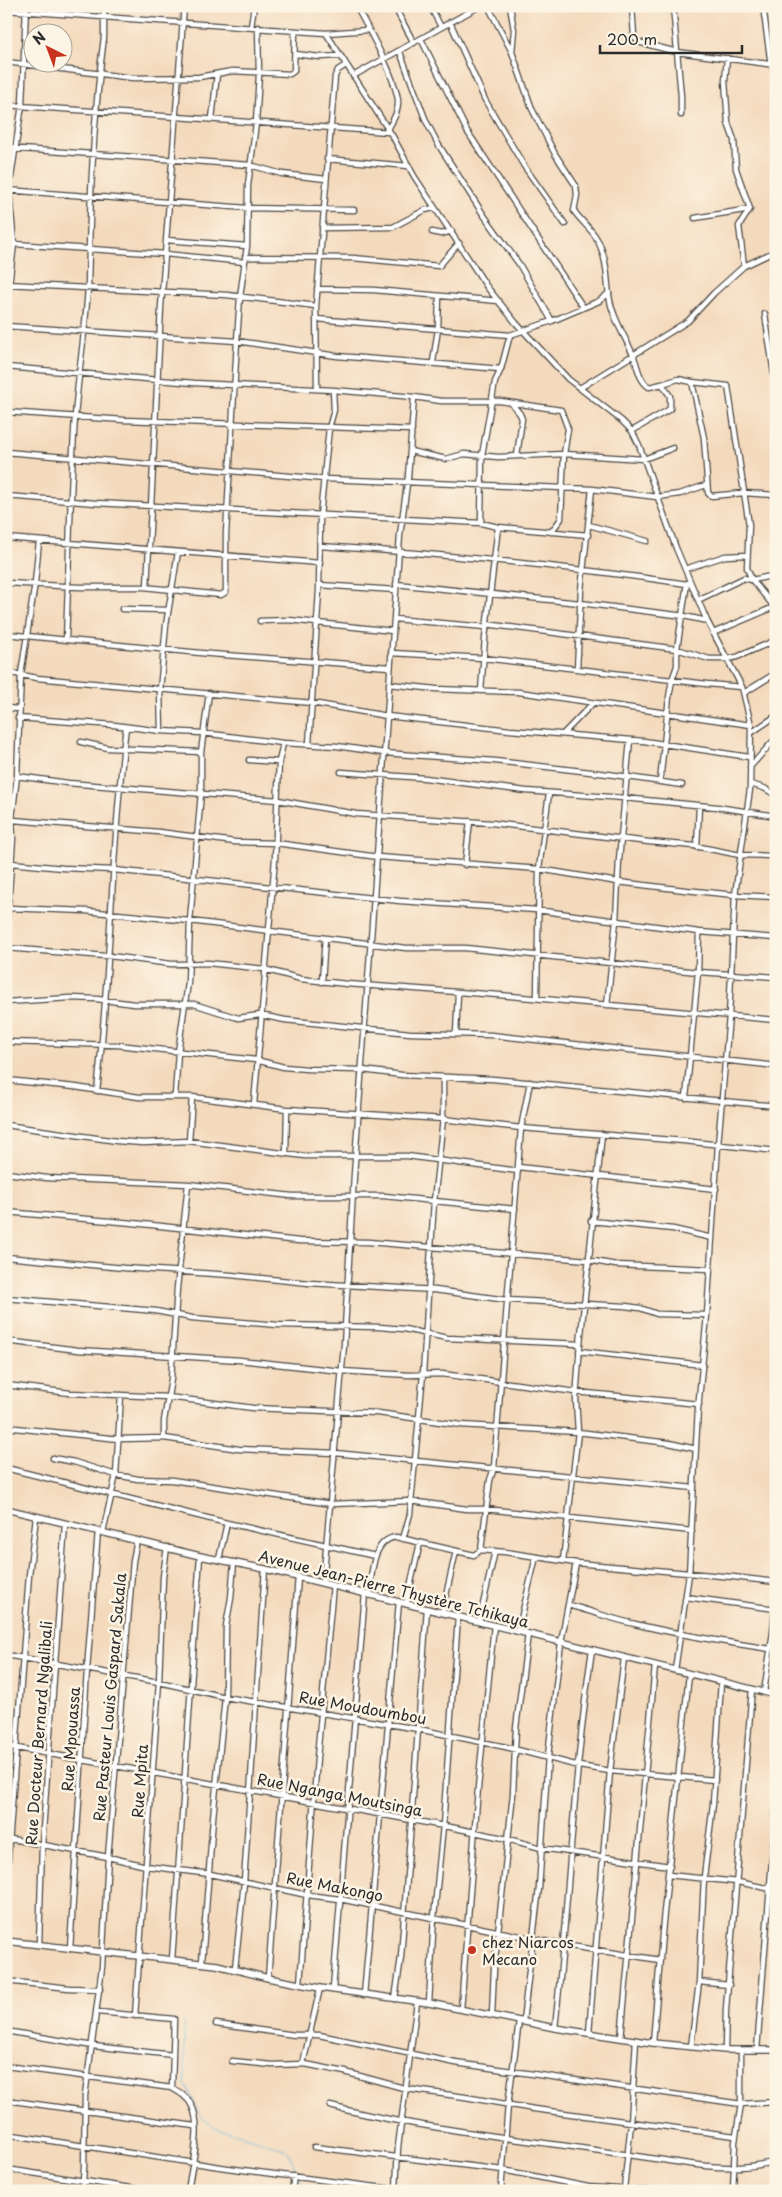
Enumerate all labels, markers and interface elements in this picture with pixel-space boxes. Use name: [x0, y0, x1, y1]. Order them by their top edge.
north arrow: [22, 22, 72, 72]
scale bar: [600, 22, 742, 54]
text: N: [28, 26, 50, 49]
text: 200 m: [607, 27, 657, 50]
street label: Avenue Jean-Pierre Thystère Tchikaya: [257, 1543, 532, 1633]
street label: Rue Pasteur Louis Gaspard Sakala: [87, 1571, 131, 1822]
street label: Rue Docteur Bernard Ngalibali: [19, 1620, 57, 1846]
street label: Rue Moudoumbou: [297, 1684, 429, 1730]
street label: Rue Mpouassa: [55, 1685, 85, 1792]
street label: Rue Mpita: [125, 1743, 153, 1819]
street label: Rue Nganga Moutsinga: [255, 1767, 425, 1821]
street label: Rue Makongo: [285, 1865, 385, 1907]
place label: chez Niarcos Mecano: [482, 1930, 574, 1970]
marker: chez Niarcos Mecano: [466, 1944, 478, 1956]

